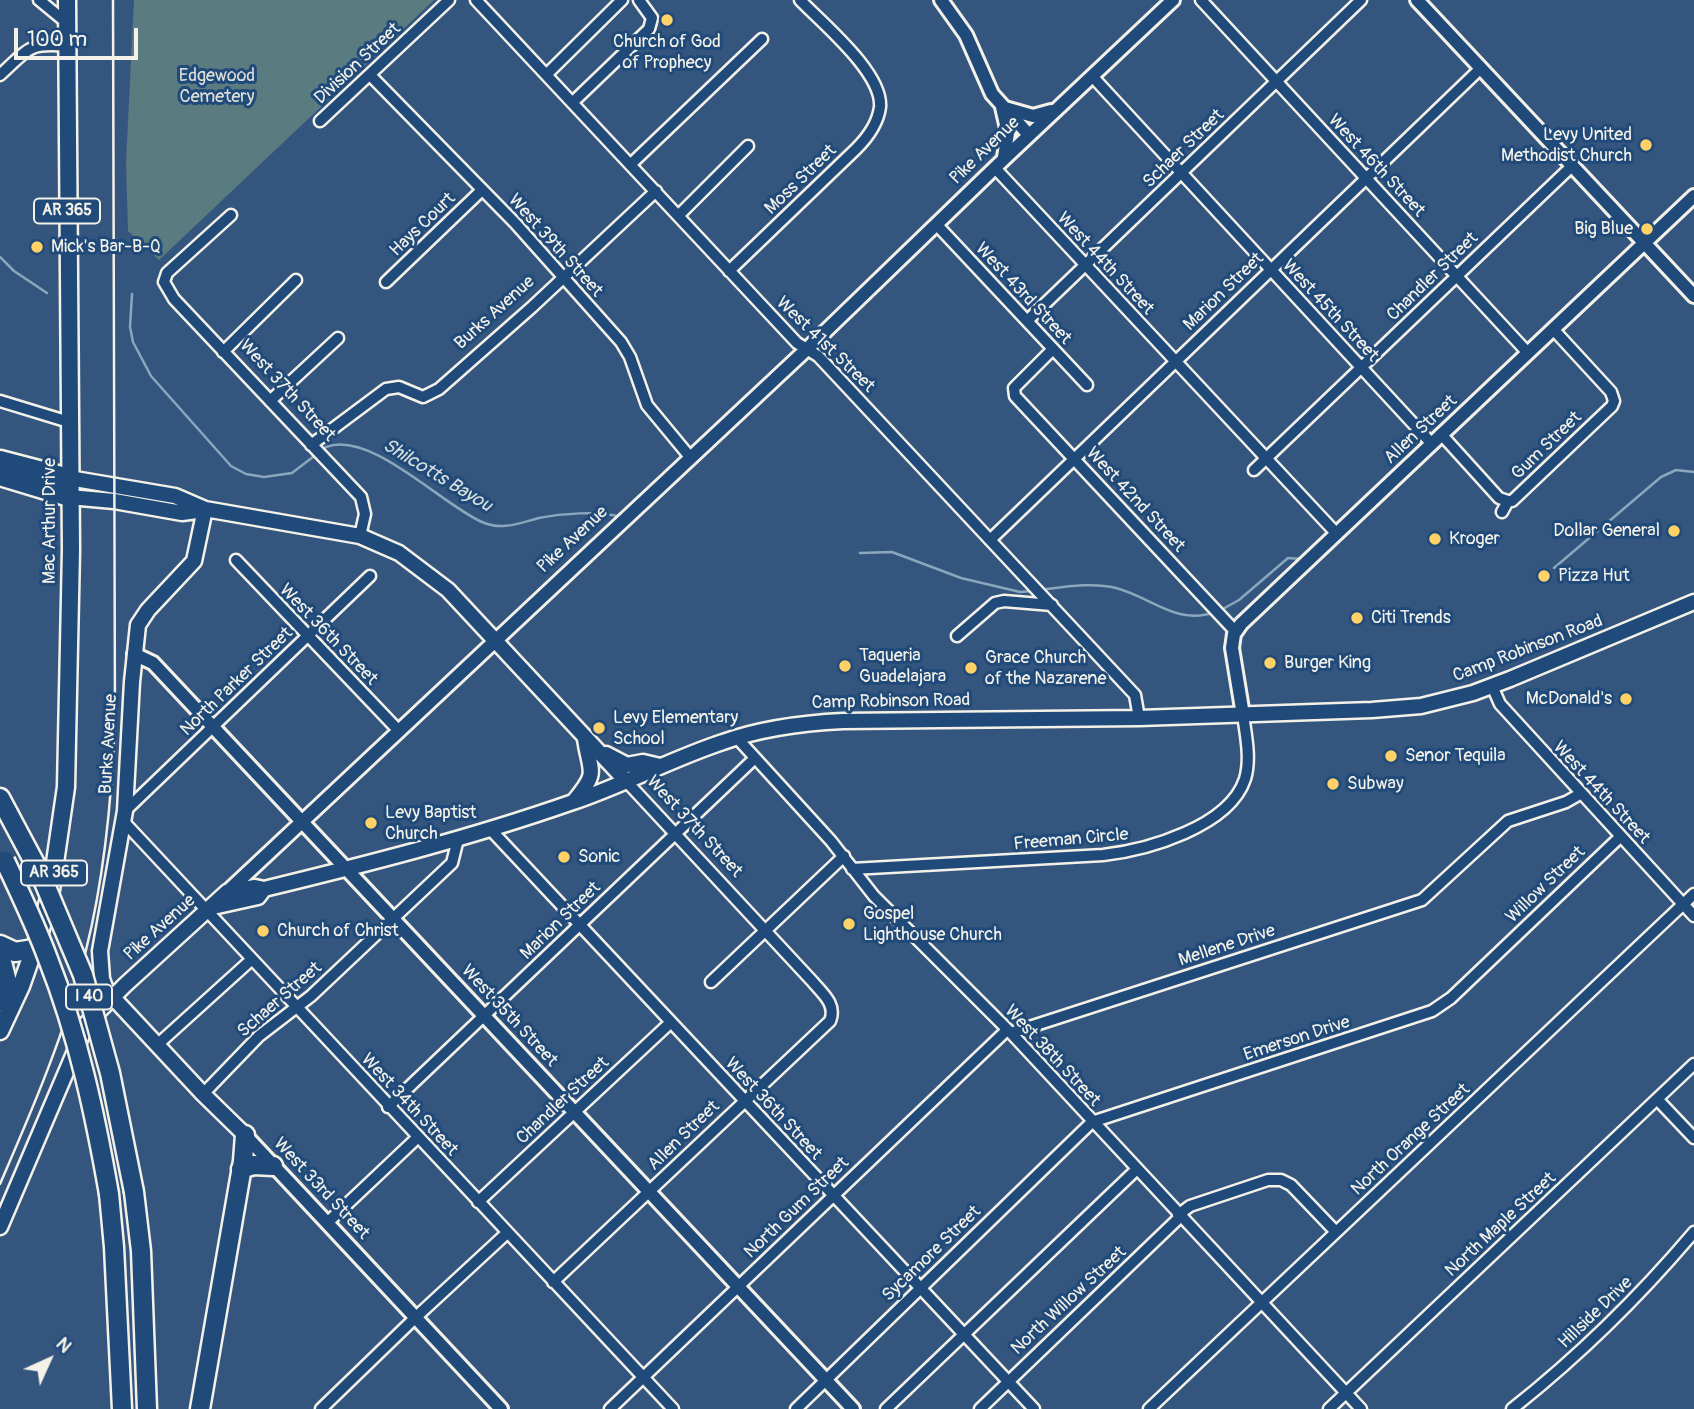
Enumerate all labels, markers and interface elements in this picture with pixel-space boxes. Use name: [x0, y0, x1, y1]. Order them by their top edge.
marker: Church of God of Prophecy: [659, 12, 675, 28]
scale bar: [18, 14, 142, 58]
street label: Division Street: [310, 19, 406, 109]
text: 100 m: [27, 26, 87, 53]
place label: Church of God of Prophecy: [613, 31, 721, 74]
park label: Edgewood Cemetery: [179, 65, 255, 108]
street label: Schaer Street: [1139, 105, 1229, 193]
street label: West 46th Street: [1323, 110, 1429, 222]
street label: Pike Avenue: [946, 112, 1024, 190]
place label: Levy United Methodist Church: [1501, 124, 1632, 166]
marker: Levy United Methodist Church: [1638, 137, 1654, 153]
street label: Moss Street: [761, 140, 841, 220]
street label: Hays Court: [386, 188, 460, 262]
street label: West 39th Street: [503, 190, 607, 302]
road number: AR 365: [34, 198, 100, 224]
street label: West 44th Street: [1052, 208, 1158, 320]
place label: Big Blue: [1574, 218, 1633, 240]
marker: Big Blue: [1639, 221, 1655, 237]
street label: Chandler Street: [1383, 228, 1483, 326]
place label: Mick's Bar-B-Q: [51, 236, 161, 258]
marker: Mick's Bar-B-Q: [29, 239, 45, 255]
street label: West 43rd Street: [970, 239, 1076, 349]
street label: Marion Street: [1179, 248, 1269, 336]
street label: West 45th Street: [1277, 255, 1383, 367]
street label: Burks Avenue: [450, 271, 540, 355]
street label: West 41st Street: [771, 292, 879, 398]
street label: West 37th Street: [234, 336, 340, 446]
street label: Allen Street: [1380, 391, 1462, 469]
street label: Gum Street: [1507, 407, 1587, 485]
water label: Shilcotts Bayou: [378, 434, 496, 518]
street label: West 42nd Street: [1081, 443, 1189, 557]
street label: Mac Arthur Drive: [39, 458, 61, 584]
street label: Pike Avenue: [533, 502, 613, 578]
place label: Dollar General: [1553, 520, 1660, 542]
marker: Dollar General: [1666, 523, 1682, 539]
place label: Kroger: [1449, 528, 1500, 550]
marker: Kroger: [1427, 531, 1443, 547]
place label: Pizza Hut: [1558, 565, 1630, 587]
marker: Pizza Hut: [1536, 568, 1552, 584]
street label: West 36th Street: [274, 580, 382, 690]
place label: Citi Trends: [1371, 607, 1451, 629]
marker: Citi Trends: [1349, 610, 1365, 626]
street label: Camp Robinson Road: [1450, 611, 1606, 687]
street label: North Parker Street: [176, 623, 298, 741]
place label: Taqueria Guadelajara: [859, 645, 946, 688]
place label: Grace Church of the Nazarene: [985, 647, 1106, 690]
place label: Burger King: [1284, 652, 1371, 674]
marker: Burger King: [1262, 655, 1278, 671]
marker: Taqueria Guadelajara: [837, 658, 853, 674]
marker: Grace Church of the Nazarene: [963, 660, 979, 676]
place label: McDonald's: [1526, 688, 1612, 710]
street label: Camp Robinson Road: [812, 690, 970, 714]
marker: McDonald's: [1618, 691, 1634, 707]
street label: Burks Avenue: [96, 693, 122, 795]
place label: Levy Elementary School: [613, 707, 738, 750]
marker: Levy Elementary School: [591, 720, 607, 736]
street label: West 44th Street: [1548, 737, 1654, 849]
place label: Senor Tequila: [1405, 745, 1506, 767]
marker: Senor Tequila: [1383, 748, 1399, 764]
street label: West 37th Street: [641, 772, 747, 882]
place label: Subway: [1347, 773, 1404, 795]
marker: Subway: [1325, 776, 1341, 792]
place label: Levy Baptist Church: [385, 802, 477, 844]
marker: Levy Baptist Church: [363, 815, 379, 831]
street label: Freeman Circle: [1013, 824, 1129, 856]
street label: Willow Street: [1502, 842, 1590, 928]
place label: Sonic: [578, 846, 621, 868]
marker: Sonic: [556, 849, 572, 865]
road number: AR 365: [21, 860, 87, 886]
street label: Marion Street: [516, 877, 606, 965]
street label: Pike Avenue: [120, 890, 200, 966]
place label: Gospel Lighthouse Church: [863, 903, 1002, 946]
marker: Gospel Lighthouse Church: [841, 916, 857, 932]
place label: Church of Christ: [277, 920, 399, 942]
street label: Mellene Drive: [1176, 920, 1278, 972]
marker: Church of Christ: [255, 923, 271, 939]
street label: Schaer Street: [233, 958, 327, 1042]
street label: West 35th Street: [456, 960, 562, 1072]
road number: I 40: [66, 984, 112, 1009]
street label: West 38th Street: [999, 1001, 1105, 1111]
street label: Emerson Drive: [1241, 1012, 1353, 1066]
street label: West 34th Street: [356, 1049, 462, 1161]
street label: Chandler Street: [512, 1053, 614, 1149]
street label: West 36th Street: [720, 1053, 826, 1165]
street label: North Orange Street: [1347, 1079, 1475, 1201]
street label: Allen Street: [644, 1096, 724, 1176]
street label: West 33rd Street: [268, 1134, 374, 1244]
street label: North Gum Street: [740, 1153, 854, 1263]
street label: North Maple Street: [1441, 1168, 1561, 1282]
street label: Sycamore Street: [878, 1201, 986, 1307]
street label: North Willow Street: [1007, 1242, 1131, 1360]
street label: Hillside Drive: [1554, 1272, 1638, 1354]
north arrow: [14, 1325, 84, 1395]
text: N: [51, 1332, 77, 1358]

